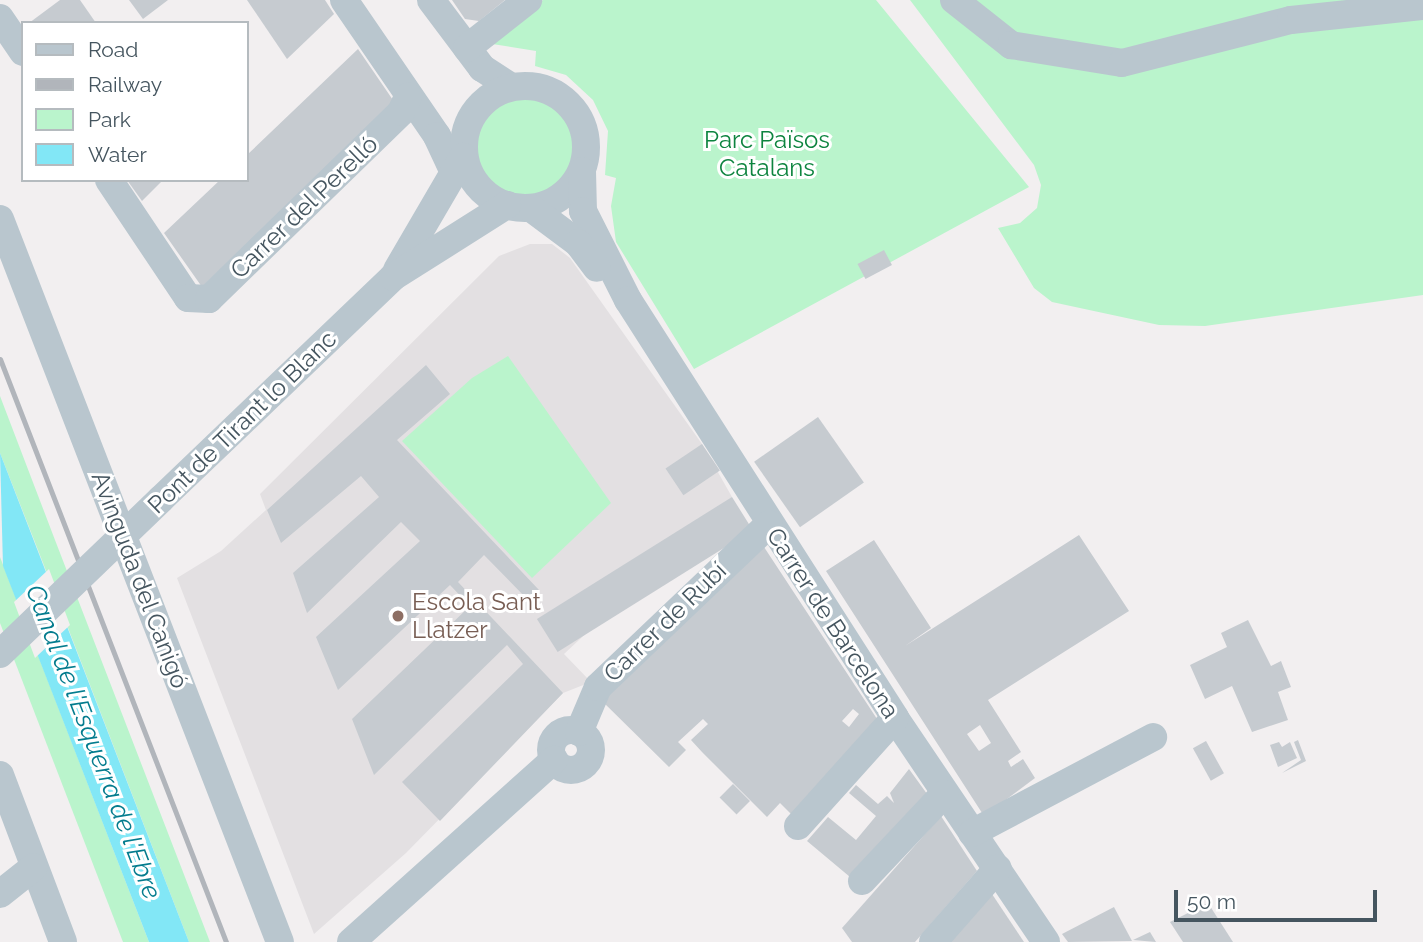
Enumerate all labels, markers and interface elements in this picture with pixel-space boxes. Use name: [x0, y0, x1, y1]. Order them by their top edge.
legend: [21, 21, 248, 182]
text: Road: [88, 37, 138, 62]
text: Railway: [88, 72, 162, 97]
text: Park: [88, 107, 131, 132]
park label: Parc Països Catalans: [704, 126, 830, 182]
street label: Carrer del Perelló: [224, 129, 384, 285]
text: Water: [88, 142, 147, 167]
street label: Pont de Tirant lo Blanc: [142, 324, 342, 520]
street label: Avinguda del Canigó: [85, 467, 195, 693]
street label: Carrer de Barcelona: [760, 522, 906, 724]
street label: Carrer de Rubí: [598, 556, 732, 688]
water label: Canal de l'Esquerra de l'Ebre: [18, 580, 168, 904]
place label: Escola Sant Llatzer: [412, 588, 541, 644]
marker: Escola Sant Llatzer: [390, 608, 406, 624]
scale bar: [1178, 876, 1381, 920]
text: 50 m: [1187, 889, 1236, 914]

